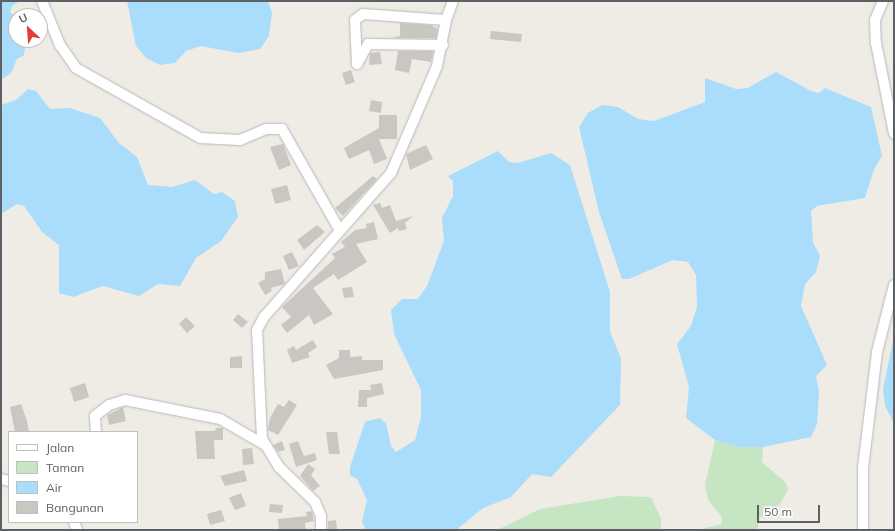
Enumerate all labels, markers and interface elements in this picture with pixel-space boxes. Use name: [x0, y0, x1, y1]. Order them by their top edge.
north arrow: [8, 8, 48, 48]
text: U: [16, 10, 30, 26]
legend: [8, 431, 138, 523]
text: Jalan: [46, 440, 74, 455]
text: Taman: [46, 460, 84, 475]
text: Air: [46, 480, 62, 495]
scale bar: [759, 497, 822, 523]
text: Bangunan: [46, 500, 104, 515]
text: 50 m: [764, 504, 792, 519]

